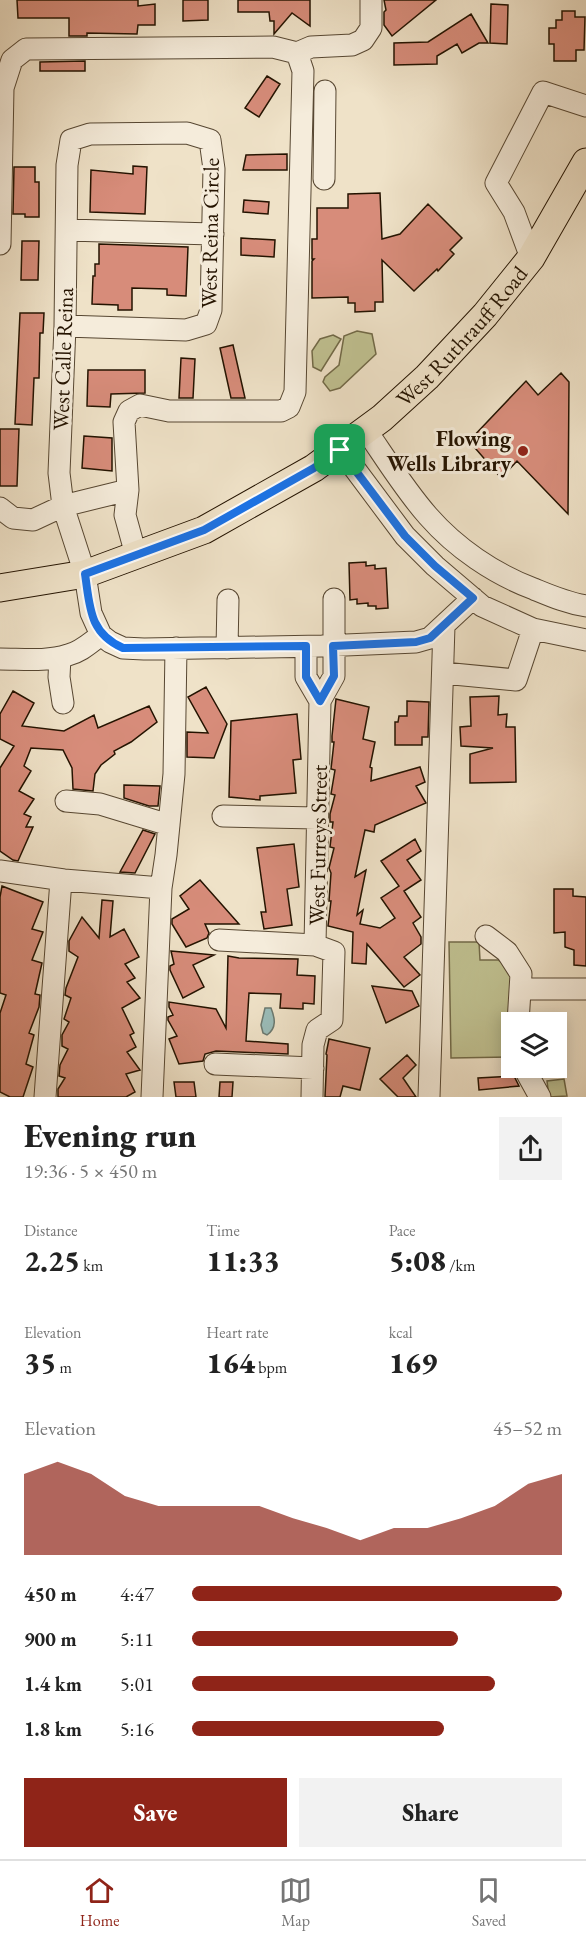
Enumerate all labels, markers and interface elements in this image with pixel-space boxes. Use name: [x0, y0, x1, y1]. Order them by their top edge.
street label: West Reina Circle: [194, 157, 226, 309]
street label: West Ruthrauff Road: [390, 259, 534, 413]
street label: West Calle Reina: [46, 287, 80, 431]
pin: [314, 424, 365, 475]
place label: Flowing Wells Library: [387, 424, 512, 478]
icon: arrive: [323, 433, 356, 466]
marker: Flowing Wells Library: [516, 444, 530, 458]
street label: West Furreys Street: [302, 764, 334, 926]
map controls: [501, 1012, 567, 1078]
button: layers: [501, 1012, 567, 1078]
text: Evening run: [24, 1114, 196, 1157]
button: share: [499, 1117, 562, 1180]
text: 19:36 · 5 × 450 m: [24, 1158, 157, 1184]
text: Distance: [24, 1220, 77, 1241]
text: Time: [206, 1220, 240, 1241]
text: Pace: [389, 1220, 416, 1241]
text: 2.25: [24, 1241, 80, 1280]
text: 11:33: [206, 1241, 280, 1280]
text: 5:08: [389, 1241, 446, 1280]
text: km: [80, 1255, 103, 1276]
text: /km: [446, 1255, 475, 1276]
text: Elevation: [24, 1322, 82, 1343]
text: Heart rate: [206, 1322, 268, 1343]
text: kcal: [389, 1322, 413, 1343]
text: 35: [24, 1343, 56, 1382]
text: 164: [206, 1343, 255, 1382]
text: 169: [389, 1343, 437, 1382]
text: m: [56, 1357, 72, 1378]
text: bpm: [255, 1357, 287, 1378]
text: Elevation: [24, 1415, 96, 1441]
text: 45–52 m: [493, 1415, 562, 1441]
text: 450 m: [24, 1581, 77, 1607]
text: 4:47: [120, 1581, 154, 1607]
text: 900 m: [24, 1626, 77, 1652]
text: 5:11: [120, 1626, 154, 1652]
text: 1.4 km: [24, 1671, 82, 1697]
text: 5:01: [120, 1671, 154, 1697]
text: 1.8 km: [24, 1716, 82, 1742]
text: 5:16: [120, 1716, 154, 1742]
button: Save: [24, 1778, 287, 1847]
button: Share: [299, 1778, 562, 1847]
tab: Home: [80, 1874, 119, 1931]
tab: Map: [279, 1874, 312, 1931]
tab: Saved: [472, 1874, 506, 1931]

